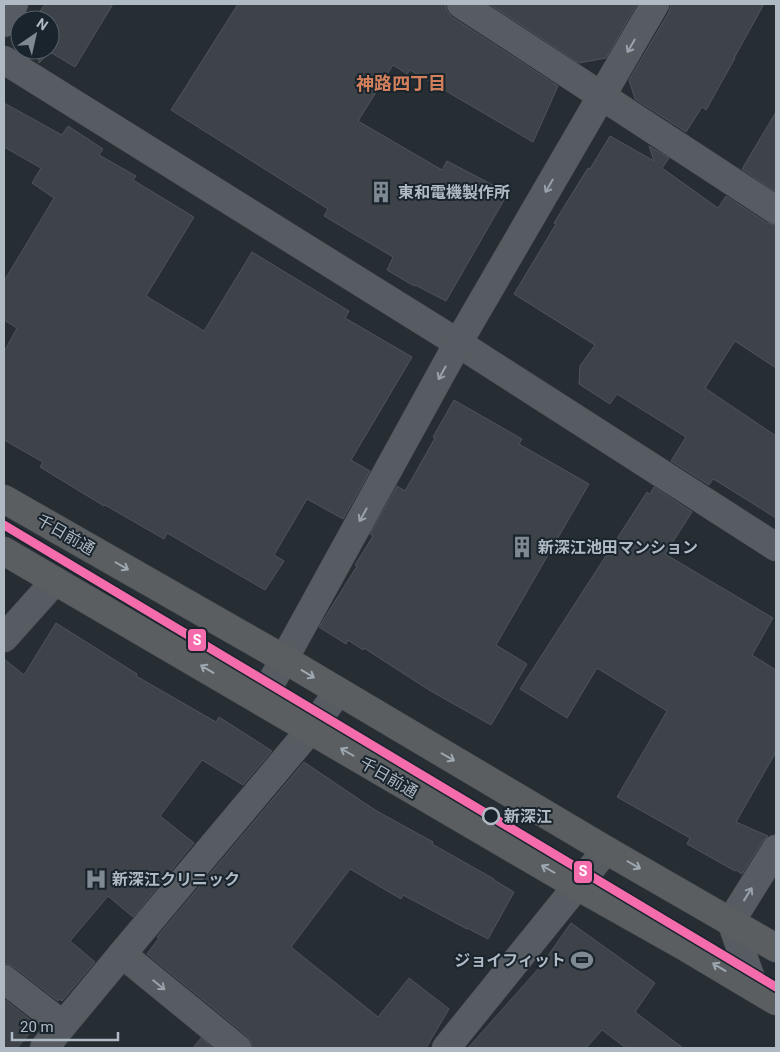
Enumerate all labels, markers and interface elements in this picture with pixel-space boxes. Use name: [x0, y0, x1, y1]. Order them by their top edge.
north arrow: [10, 10, 60, 60]
text: N: [34, 15, 51, 34]
one-way arrow: [626, 38, 635, 53]
district label: 神路四丁目: [356, 73, 446, 94]
building icon: 東和電機製作所: [368, 179, 394, 205]
one-way arrow: [544, 179, 554, 193]
place label: 東和電機製作所: [398, 183, 510, 202]
one-way arrow: [437, 365, 447, 380]
one-way arrow: [358, 507, 368, 522]
street label: 千日前通: [33, 510, 98, 559]
building icon: 新深江池田マンション: [509, 534, 535, 560]
place label: 新深江池田マンション: [538, 538, 698, 557]
one-way arrow: [114, 562, 129, 572]
line badge: S: [187, 628, 207, 652]
text: S: [193, 632, 202, 648]
one-way arrow: [200, 664, 214, 675]
one-way arrow: [301, 670, 315, 680]
one-way arrow: [340, 746, 355, 756]
one-way arrow: [440, 752, 455, 762]
street label: 千日前通: [356, 753, 421, 802]
marker: 新深江: [482, 807, 500, 825]
place label: 新深江: [504, 807, 552, 826]
line badge: S: [573, 860, 593, 884]
one-way arrow: [626, 861, 640, 871]
text: S: [579, 863, 588, 879]
one-way arrow: [541, 864, 555, 874]
hospital icon: 新深江クリニック: [83, 866, 109, 892]
place label: 新深江クリニック: [112, 870, 240, 889]
one-way arrow: [743, 888, 753, 902]
sports icon: ジョイフィット: [569, 947, 595, 973]
place label: ジョイフィット: [454, 951, 566, 970]
one-way arrow: [713, 961, 727, 971]
one-way arrow: [153, 979, 166, 990]
scale bar: [12, 1010, 119, 1042]
text: 20 m: [20, 1018, 54, 1036]

